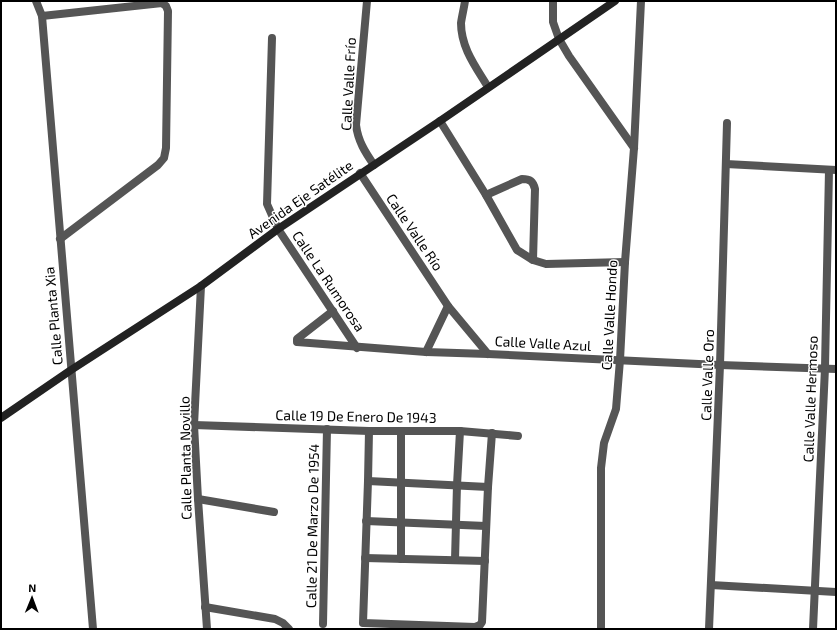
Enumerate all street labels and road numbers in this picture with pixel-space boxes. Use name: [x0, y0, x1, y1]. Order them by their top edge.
street label: Calle Valle Frío: [337, 37, 359, 131]
street label: Avenida Eje Satélite: [244, 156, 356, 242]
street label: Calle Valle Río: [383, 190, 447, 274]
street label: Calle La Rumorosa: [289, 227, 369, 335]
street label: Calle Valle Hondo: [598, 259, 620, 371]
street label: Calle Planta Xia: [40, 266, 66, 366]
street label: Calle Valle Oro: [697, 329, 717, 421]
street label: Calle Valle Azul: [494, 332, 593, 354]
street label: Calle Valle Hermoso: [799, 335, 821, 463]
street label: Calle Planta Novillo: [175, 396, 195, 520]
street label: Calle 19 De Enero De 1943: [275, 406, 437, 426]
street label: Calle 21 De Marzo De 1954: [302, 444, 322, 608]

